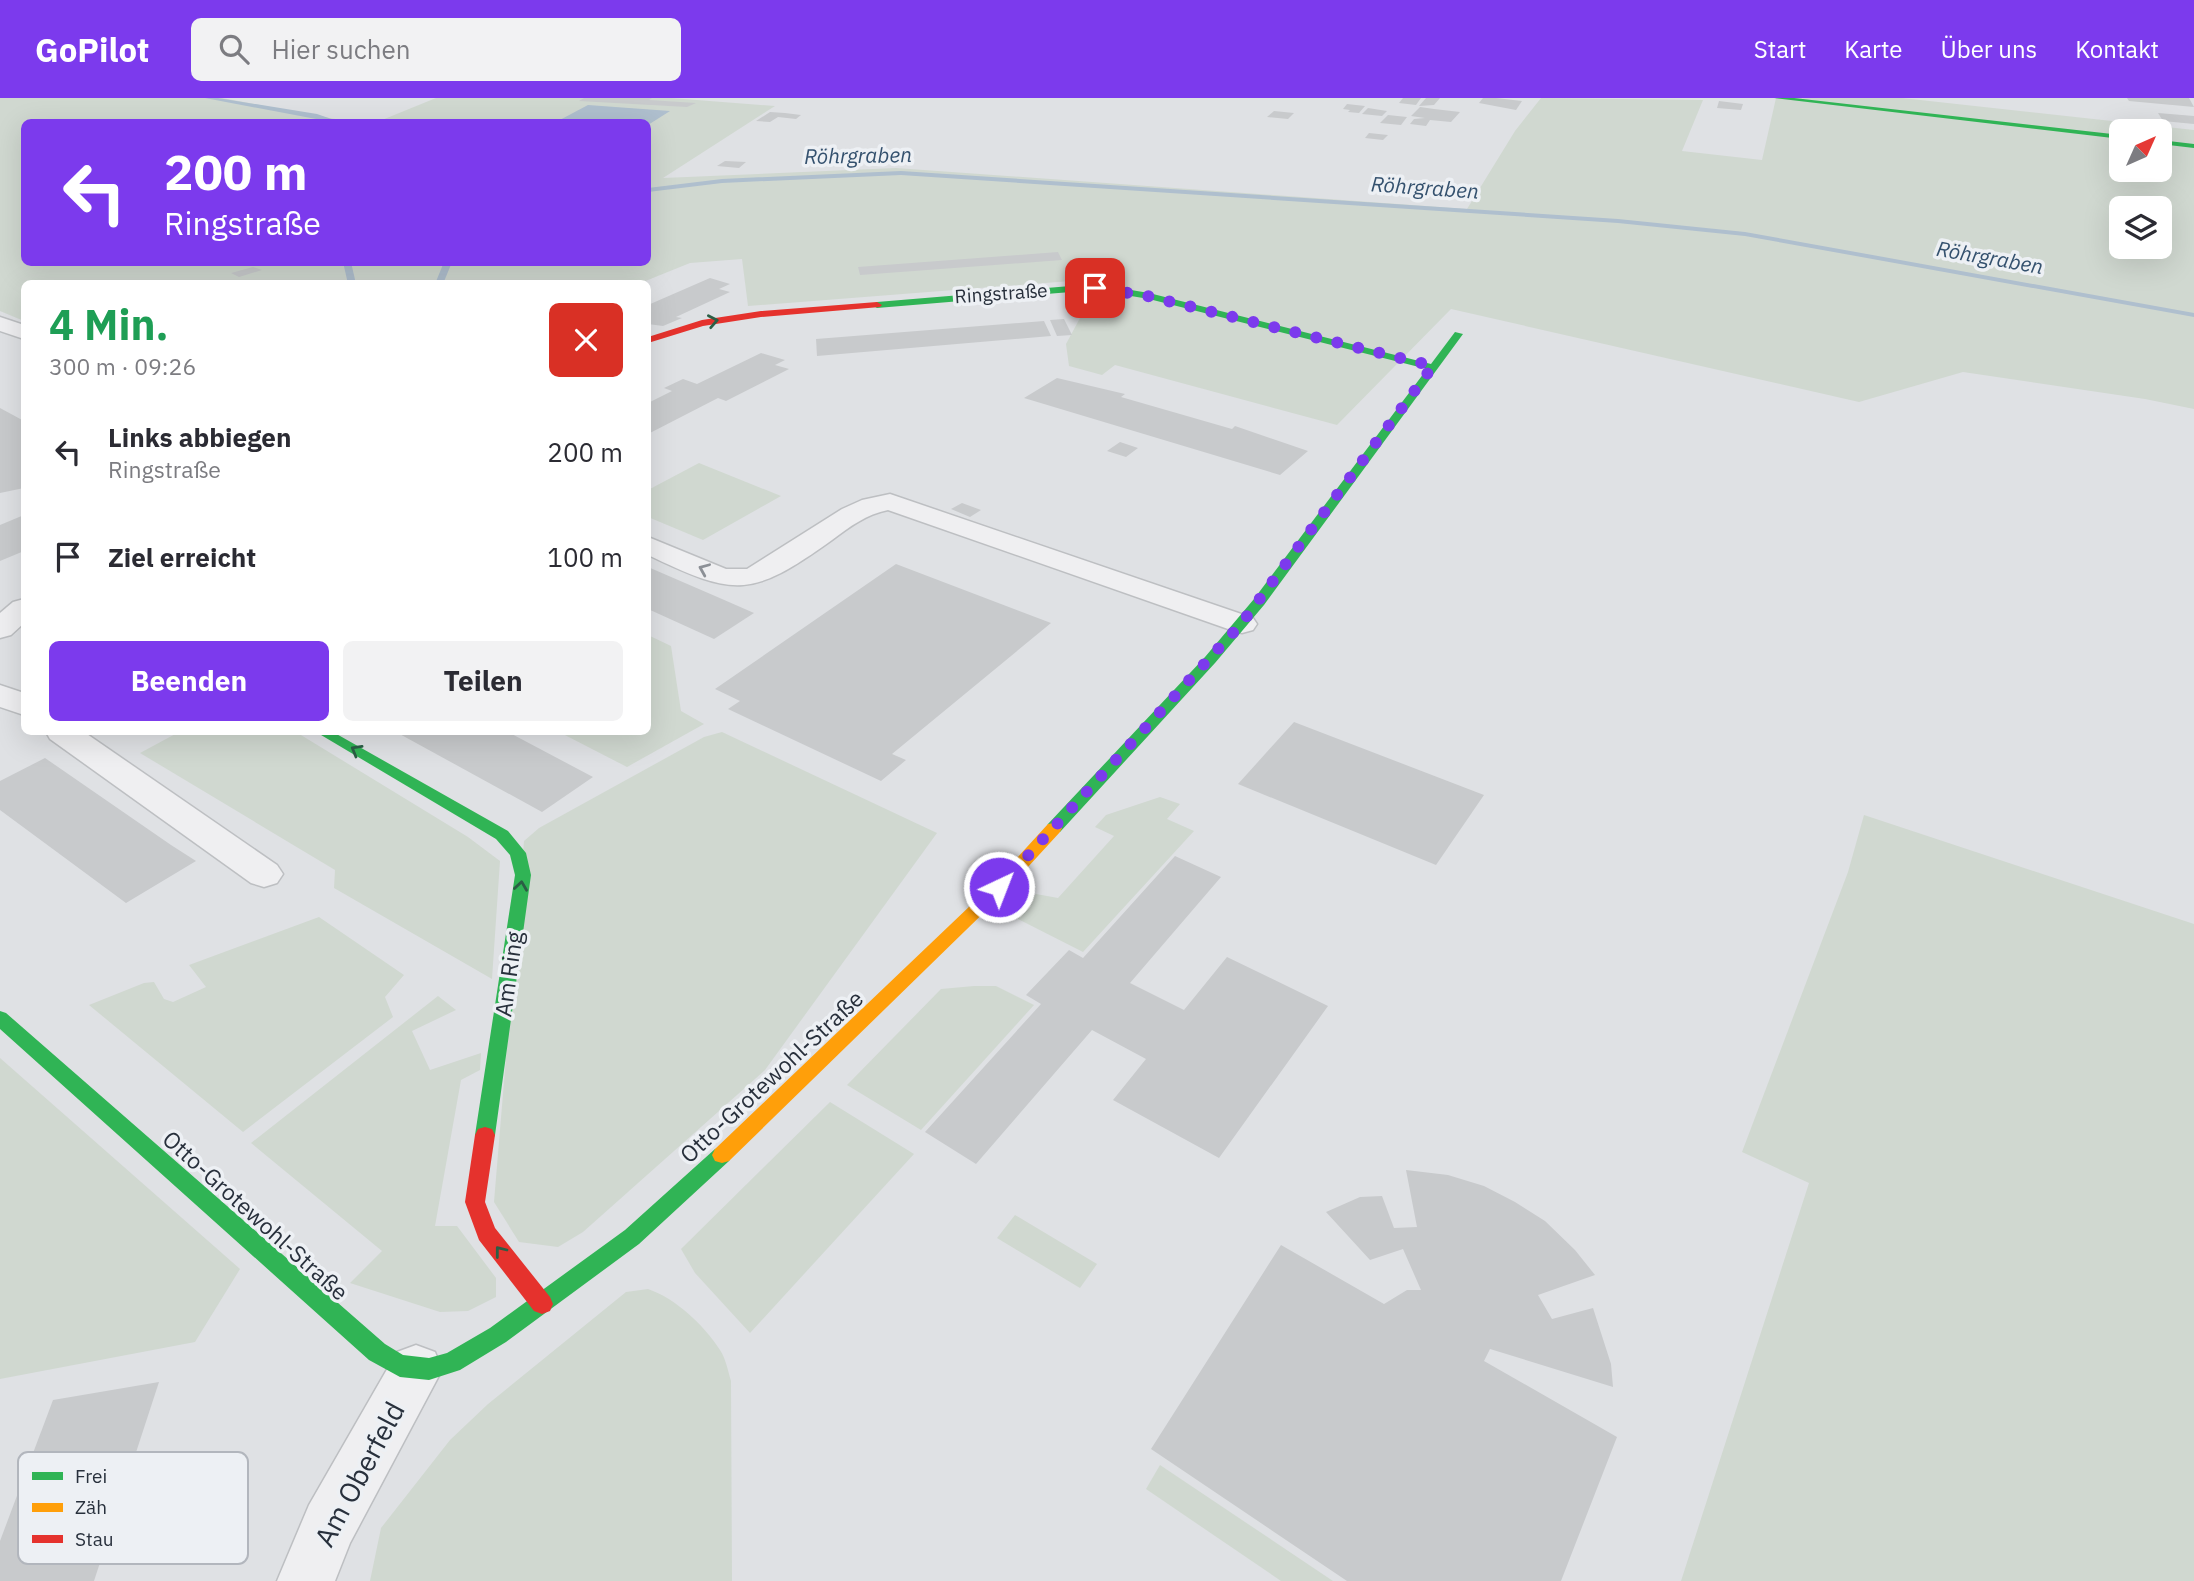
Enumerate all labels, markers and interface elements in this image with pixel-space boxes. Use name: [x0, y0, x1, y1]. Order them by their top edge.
search box: [191, 18, 681, 81]
text: GoPilot: [35, 28, 149, 71]
icon: search: [215, 30, 253, 68]
text: Hier suchen: [271, 32, 411, 66]
text: Start: [1754, 33, 1806, 65]
text: Karte: [1844, 33, 1902, 65]
text: Über uns: [1940, 33, 2037, 65]
text: Kontakt: [2075, 33, 2159, 65]
north arrow: [2109, 119, 2172, 182]
map controls: [2109, 119, 2172, 259]
text: 200 m: [164, 140, 308, 203]
water label: Röhrgraben: [804, 140, 912, 170]
icon: left: [49, 147, 140, 238]
water label: Röhrgraben: [1370, 169, 1480, 205]
button: layers: [2109, 196, 2172, 259]
text: Ringstraße: [164, 202, 321, 244]
water label: Röhrgraben: [1934, 234, 2046, 280]
pin: [1065, 258, 1125, 318]
icon: arrive: [1076, 269, 1114, 307]
street label: Ringstraße: [954, 278, 1048, 308]
text: 4 Min.: [49, 297, 169, 352]
button: close: [549, 303, 623, 377]
one-way arrow: [707, 314, 719, 329]
text: 300 m · 09:26: [49, 351, 196, 381]
text: Links abbiegen: [108, 420, 291, 454]
icon: left: [49, 433, 87, 471]
text: 200 m: [547, 435, 623, 469]
text: Ringstraße: [108, 454, 221, 484]
icon: arrive: [49, 538, 87, 576]
text: Ziel erreicht: [108, 540, 256, 574]
text: 100 m: [547, 540, 623, 574]
one-way arrow: [699, 563, 711, 577]
button: Beenden: [49, 641, 329, 721]
button: Teilen: [343, 641, 623, 721]
one-way arrow: [351, 745, 363, 758]
position arrow: [962, 850, 1036, 924]
one-way arrow: [513, 880, 528, 892]
street label: Am Ring: [487, 929, 529, 1019]
street label: Otto-Grotewohl-Straße: [673, 983, 869, 1169]
street label: Otto-Grotewohl-Straße: [157, 1124, 355, 1306]
one-way arrow: [495, 1246, 508, 1258]
street label: Am Oberfeld: [305, 1395, 413, 1553]
legend: [18, 1452, 248, 1564]
text: Frei: [75, 1464, 107, 1488]
text: Zäh: [75, 1495, 107, 1519]
text: Stau: [75, 1527, 114, 1551]

